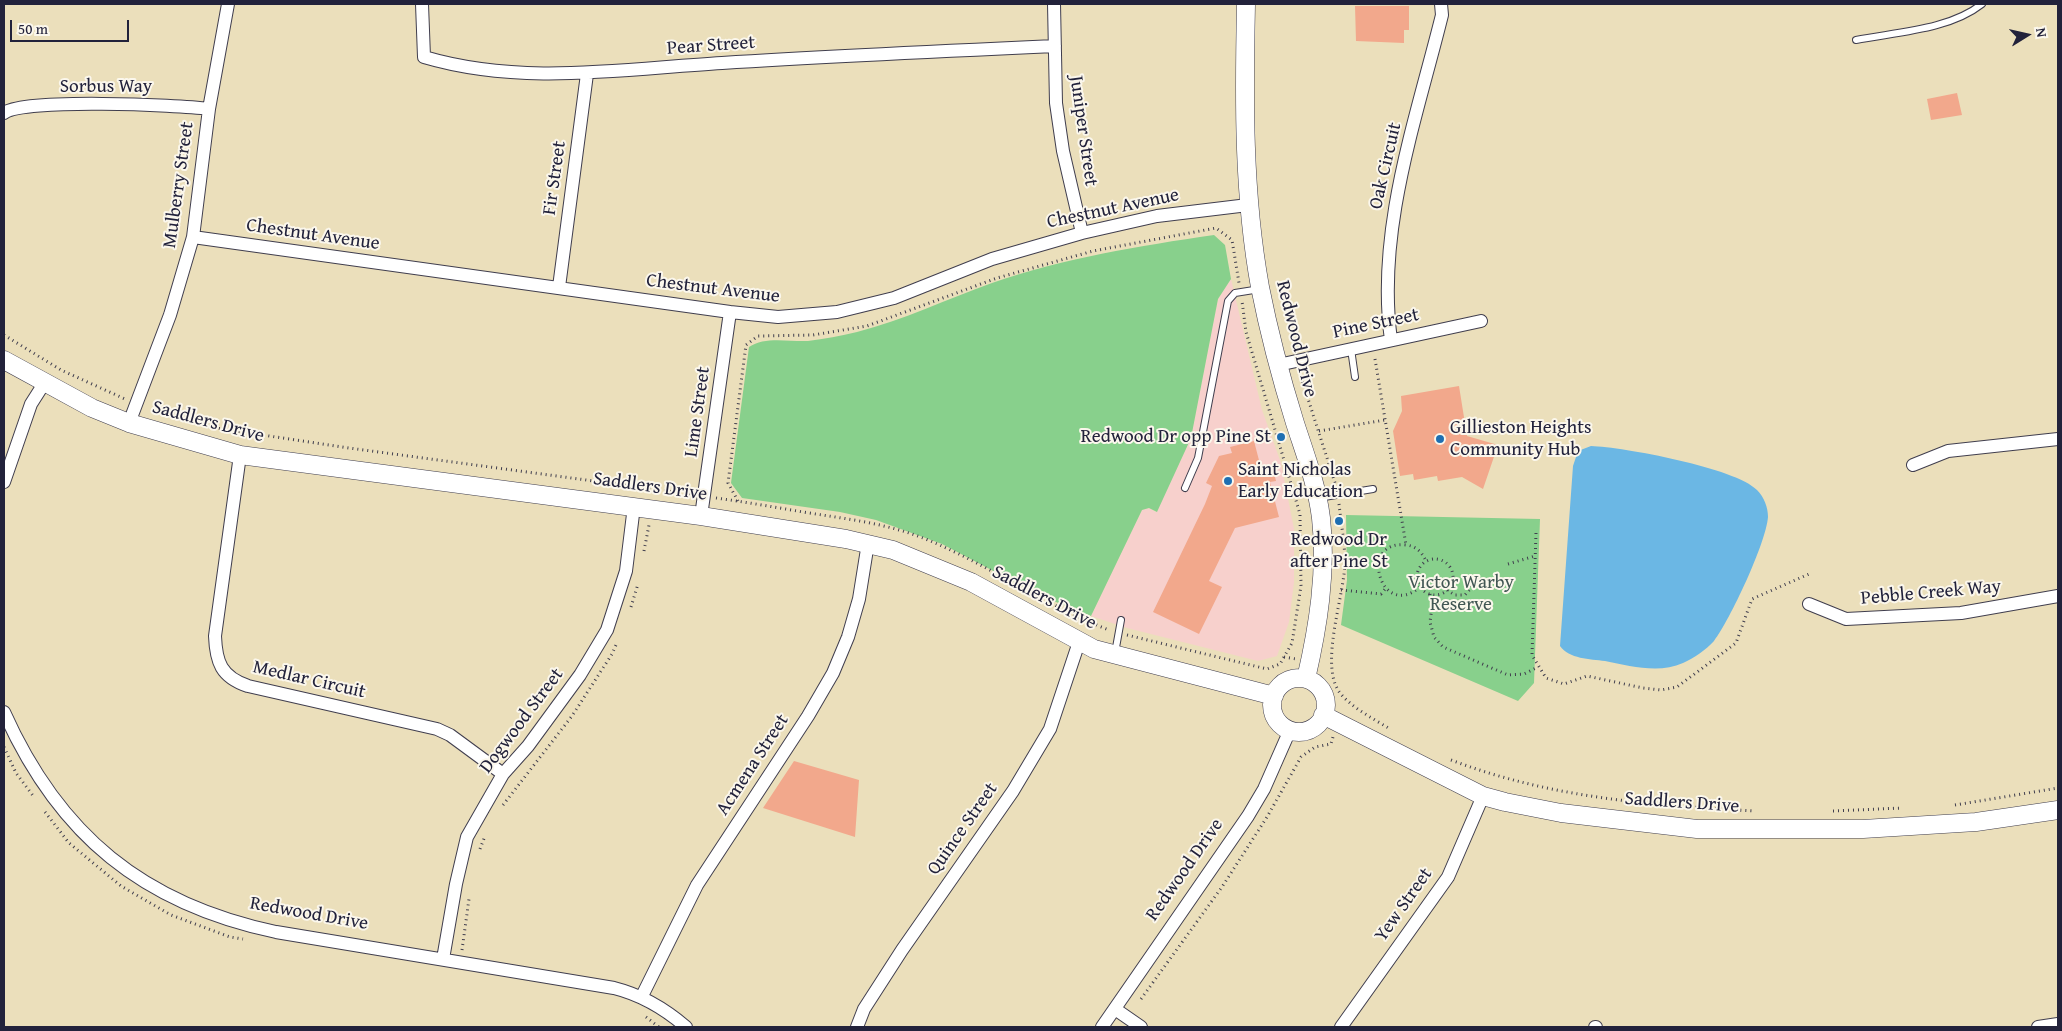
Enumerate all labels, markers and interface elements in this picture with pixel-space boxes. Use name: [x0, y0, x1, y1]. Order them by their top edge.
scale bar: [12, 10, 131, 42]
north arrow: [2002, 10, 2052, 60]
text: 50 m: [18, 18, 48, 39]
text: N: [2031, 26, 2052, 39]
street label: Pear Street: [666, 32, 756, 60]
street label: Juniper Street: [1064, 74, 1102, 188]
street label: Sorbus Way: [60, 76, 152, 98]
street label: Mulberry Street: [159, 120, 199, 250]
street label: Oak Circuit: [1365, 120, 1407, 212]
street label: Fir Street: [539, 139, 571, 217]
street label: Chestnut Avenue: [1045, 184, 1181, 234]
street label: Chestnut Avenue: [245, 214, 381, 256]
street label: Chestnut Avenue: [645, 269, 781, 309]
street label: Redwood Drive: [1270, 278, 1322, 400]
street label: Pine Street: [1331, 304, 1421, 344]
street label: Lime Street: [680, 365, 716, 459]
street label: Saddlers Drive: [150, 396, 266, 448]
place label: Gillieston Heights Community Hub: [1450, 417, 1591, 461]
place label: Redwood Dr opp Pine St: [1081, 426, 1271, 448]
marker: Redwood Dr opp Pine St: [1275, 431, 1287, 443]
marker: Gillieston Heights Community Hub: [1434, 433, 1446, 445]
place label: Saint Nicholas Early Education: [1238, 459, 1363, 503]
street label: Saddlers Drive: [591, 468, 709, 506]
marker: Saint Nicholas Early Education: [1222, 475, 1234, 487]
marker: Redwood Dr after Pine St: [1333, 515, 1345, 527]
place label: Redwood Dr after Pine St: [1290, 529, 1388, 573]
street label: Saddlers Drive: [988, 561, 1100, 635]
park label: Victor Warby Reserve: [1408, 572, 1514, 616]
street label: Pebble Creek Way: [1860, 576, 2002, 610]
street label: Medlar Circuit: [250, 656, 368, 704]
street label: Dogwood Street: [475, 664, 569, 778]
street label: Acmena Street: [712, 710, 794, 820]
street label: Quince Street: [923, 778, 1003, 880]
street label: Saddlers Drive: [1624, 788, 1740, 818]
street label: Redwood Drive: [1141, 815, 1229, 925]
street label: Yew Street: [1370, 864, 1438, 946]
street label: Redwood Drive: [248, 892, 370, 936]

